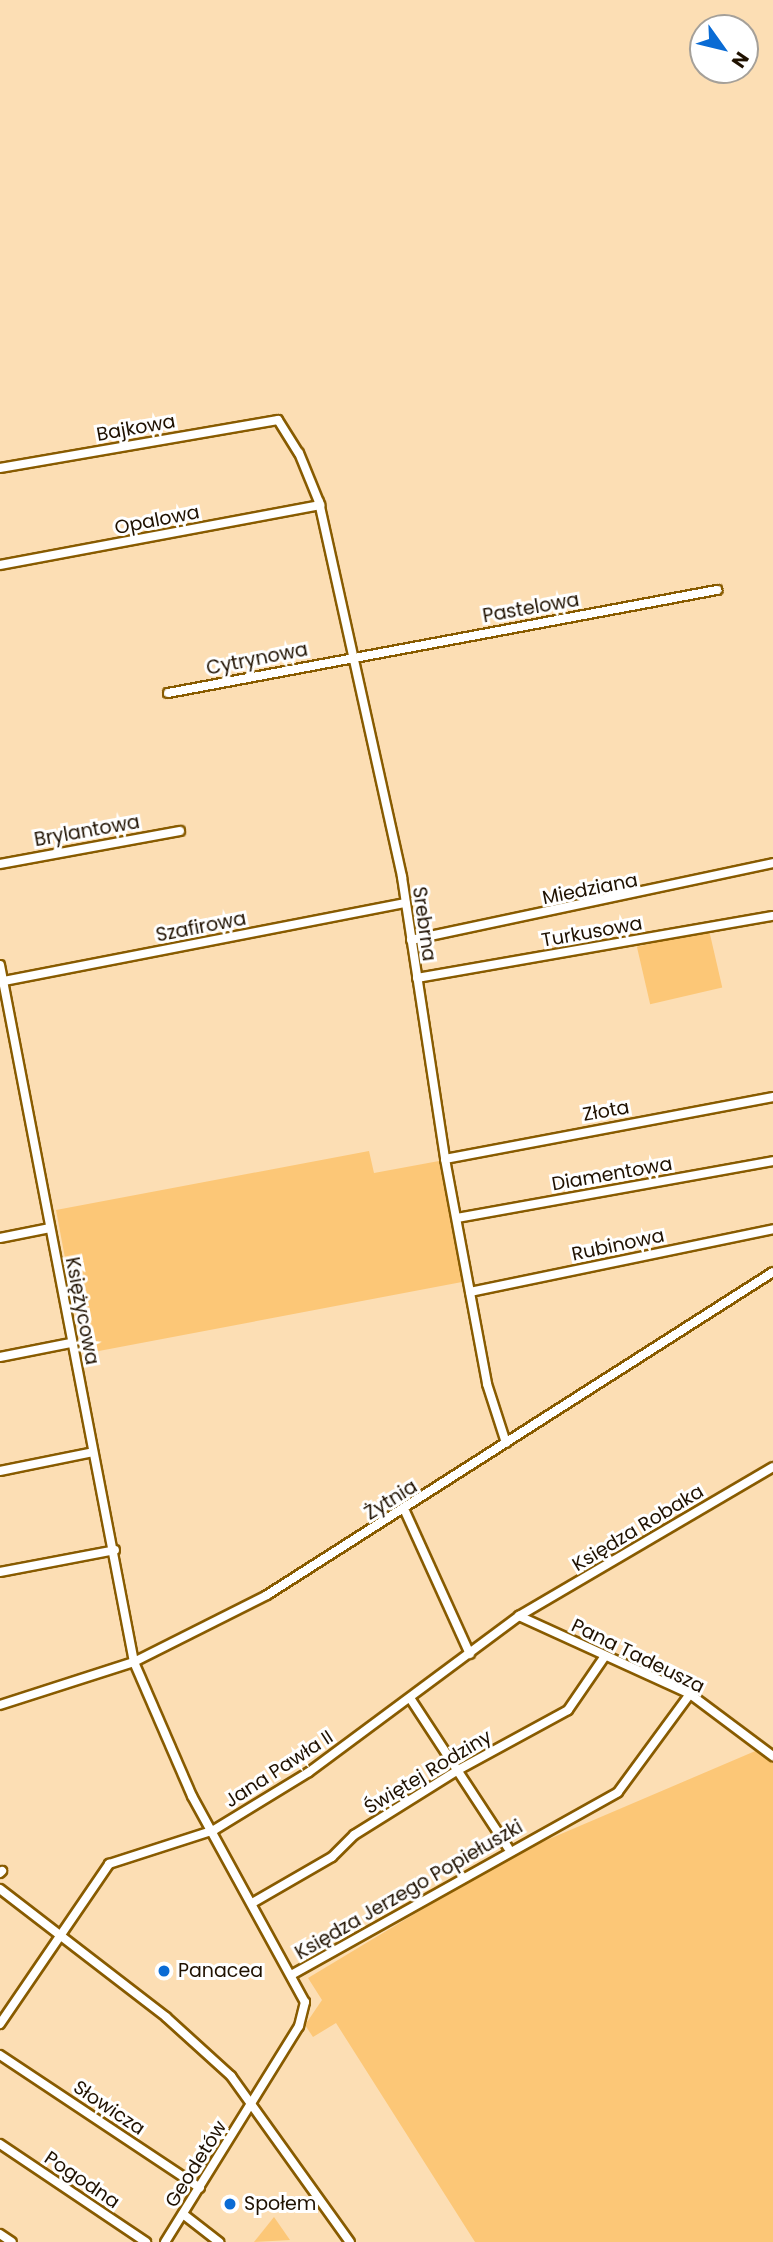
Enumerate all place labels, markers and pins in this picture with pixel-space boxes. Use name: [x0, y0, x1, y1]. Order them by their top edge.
place label: Panacea: [178, 1960, 263, 1982]
marker: Panacea: [156, 1963, 172, 1979]
place label: Społem: [244, 2193, 316, 2215]
marker: Społem: [222, 2196, 238, 2212]

